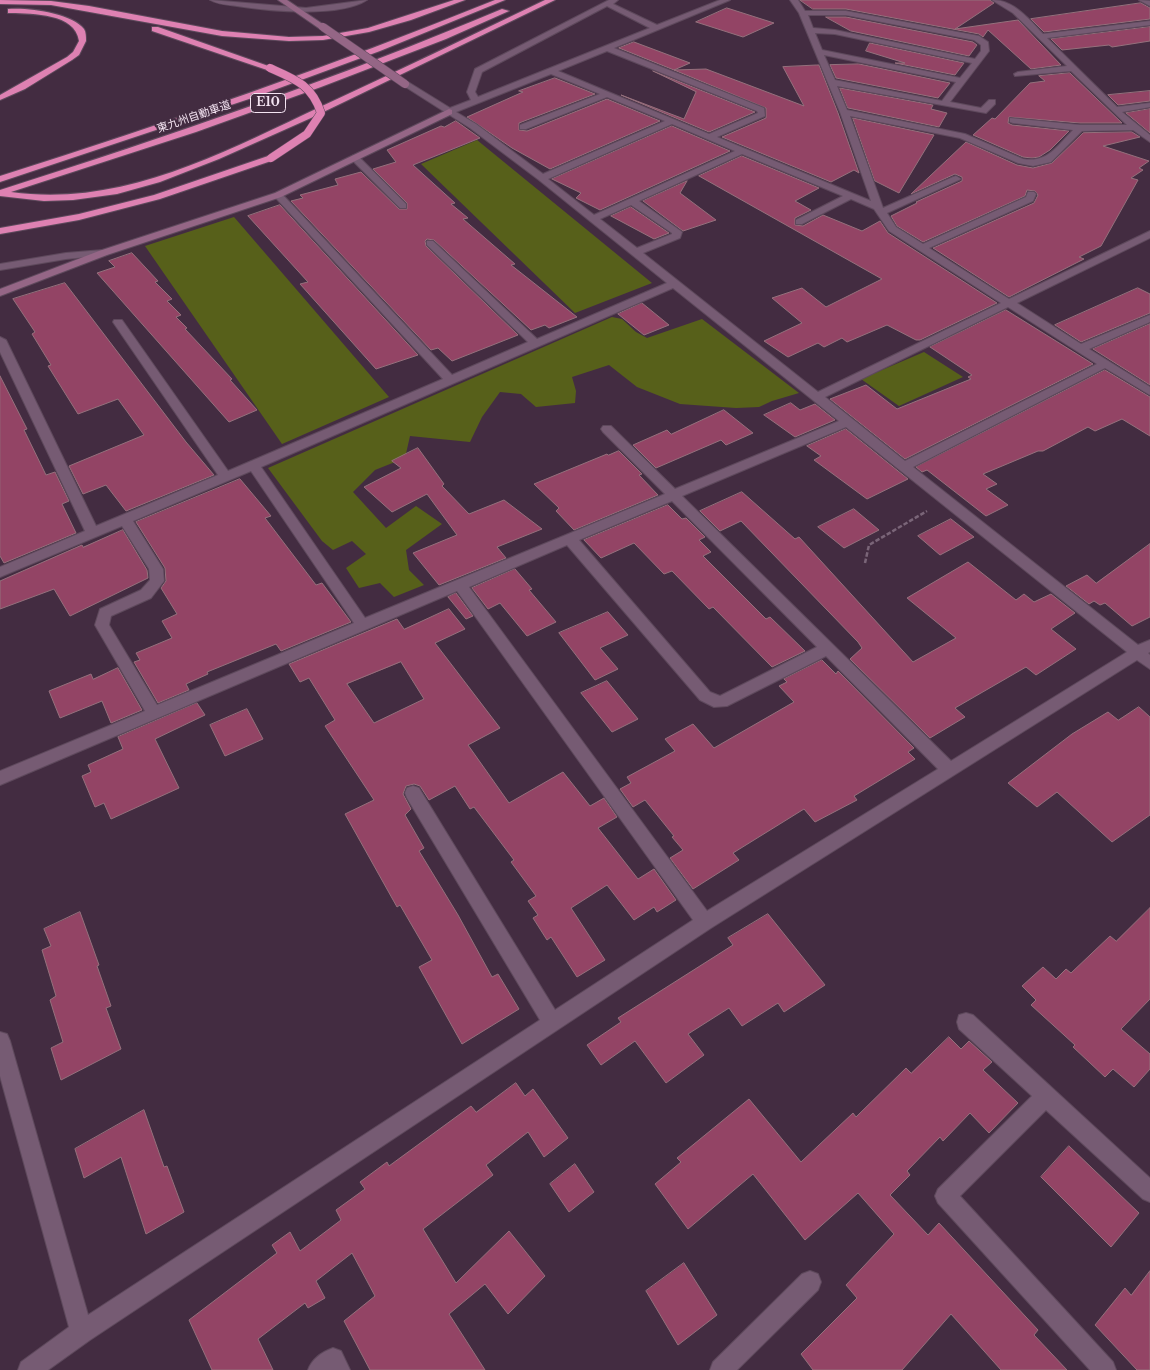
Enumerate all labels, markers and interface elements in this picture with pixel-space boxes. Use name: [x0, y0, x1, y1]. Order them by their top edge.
road number: E10: [250, 94, 286, 112]
street label: 東九州自動車道: [155, 98, 233, 136]

